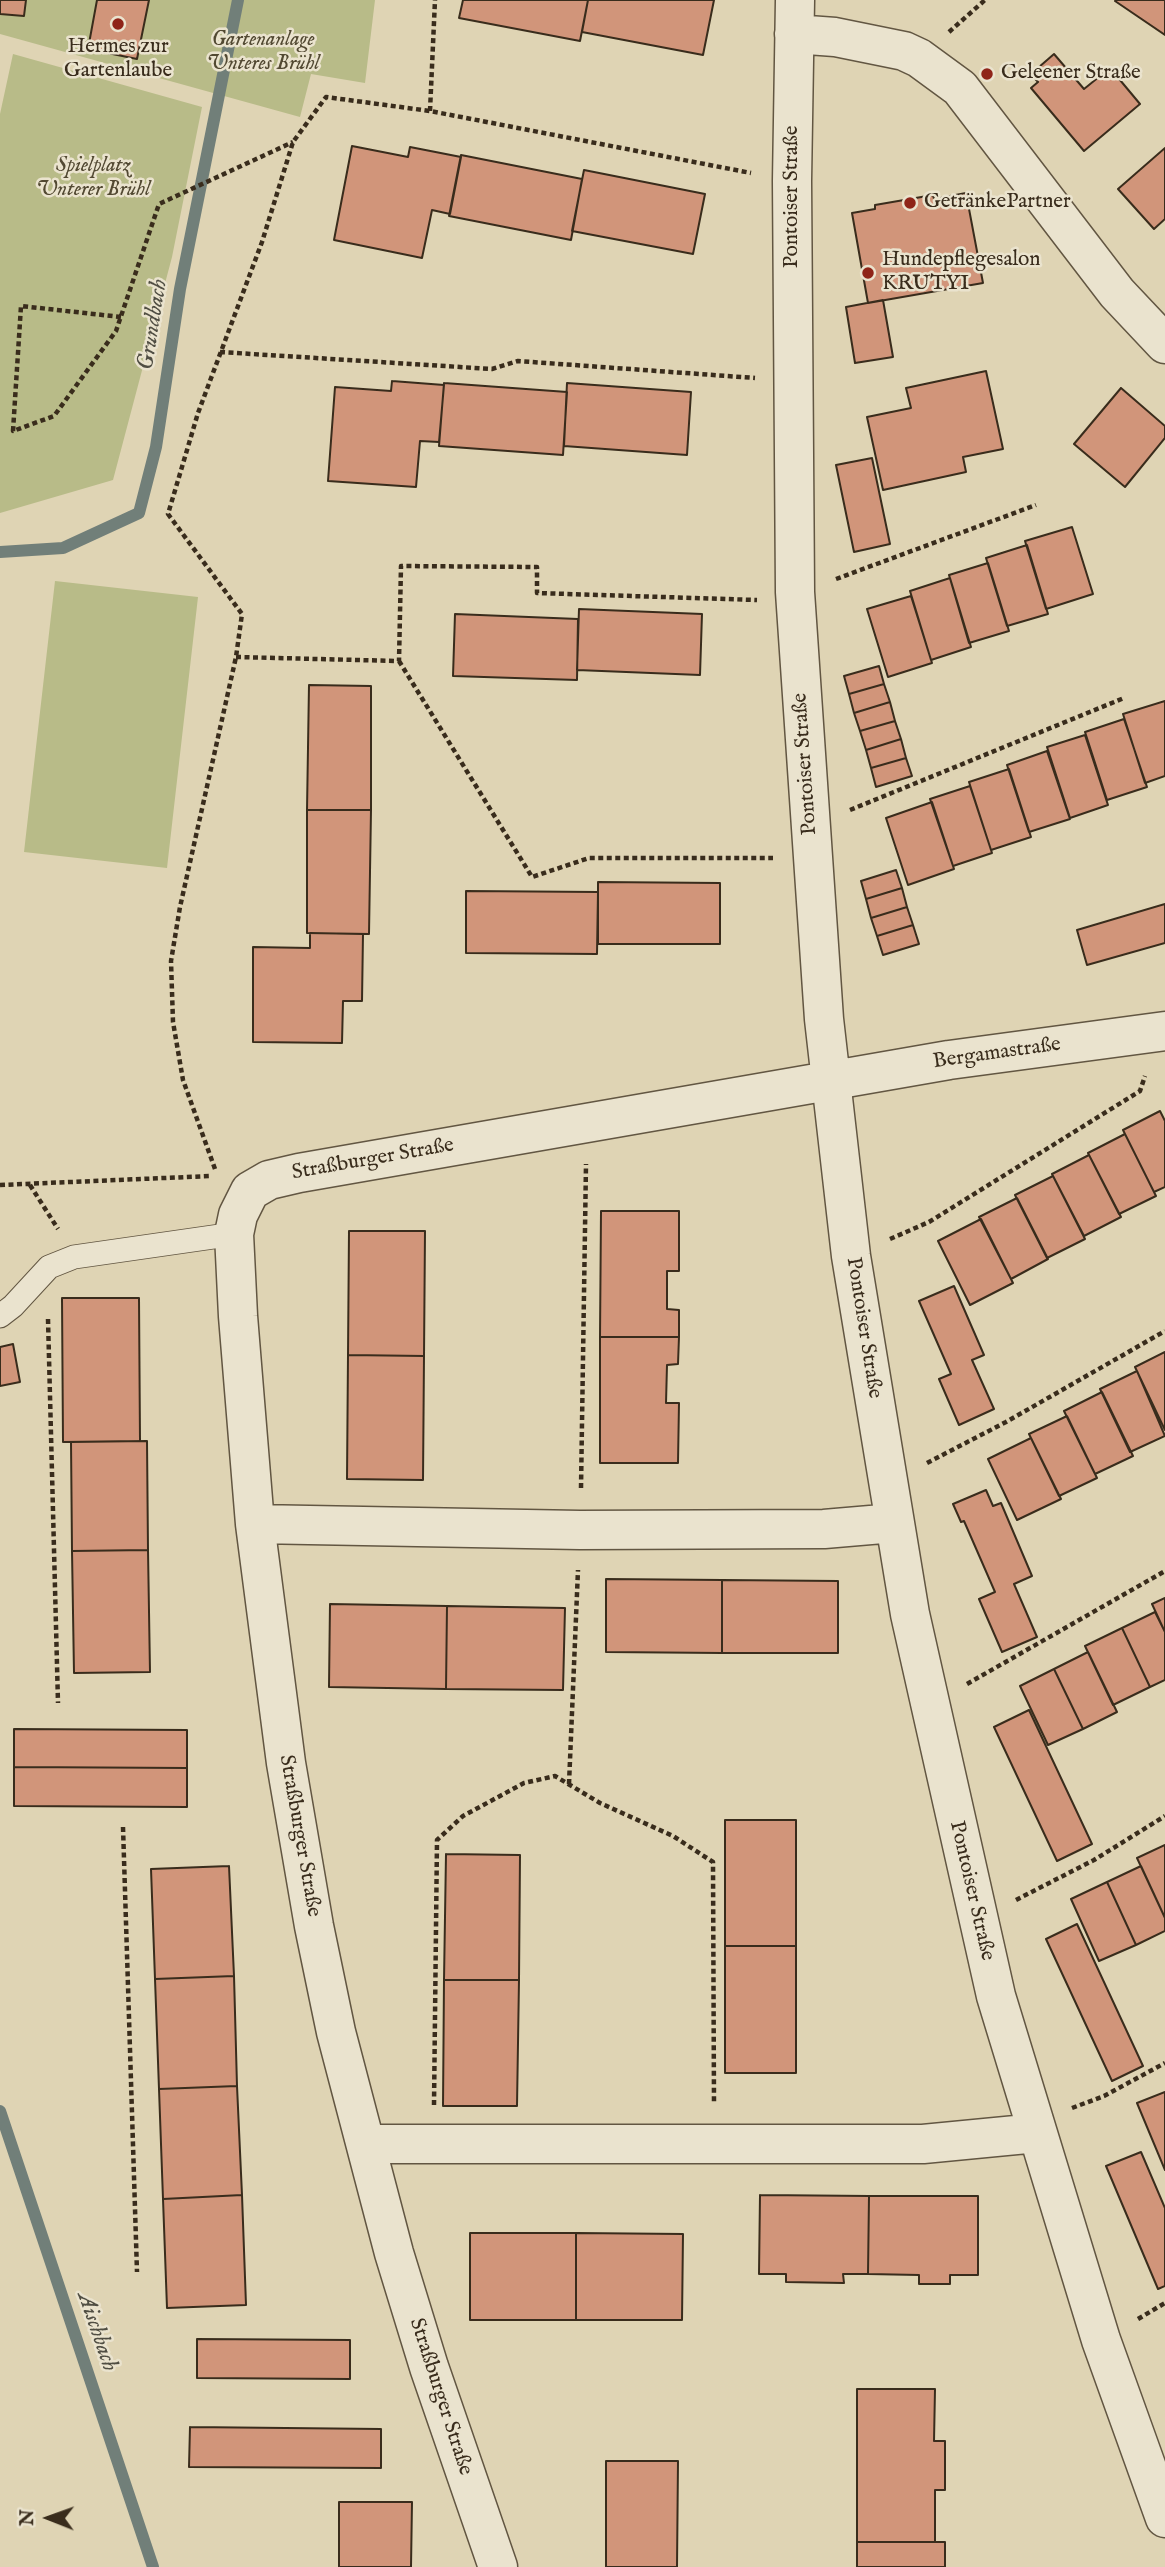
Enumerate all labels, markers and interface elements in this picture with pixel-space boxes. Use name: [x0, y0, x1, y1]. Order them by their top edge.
marker: Hermes zur Gartenlaube: [110, 16, 126, 32]
park label: Gartenanlage Unteres Brühl: [207, 28, 319, 78]
place label: Hermes zur Gartenlaube: [64, 35, 172, 85]
place label: Geleener Straße: [1001, 61, 1141, 87]
marker: Geleener Straße: [979, 66, 995, 82]
street label: Pontoiser Straße: [780, 126, 806, 268]
park label: Spielplatz Unterer Brühl: [36, 154, 150, 204]
place label: GetränkePartner: [924, 190, 1071, 216]
marker: GetränkePartner: [902, 195, 918, 211]
place label: Hundepflegesalon KRUTYI: [882, 248, 1041, 298]
marker: Hundepflegesalon KRUTYI: [860, 265, 876, 281]
water label: Grundbach: [133, 278, 175, 372]
street label: Pontoiser Straße: [788, 692, 824, 836]
street label: Bergamastraße: [931, 1033, 1063, 1075]
street label: Straßburger Straße: [290, 1133, 456, 1187]
street label: Pontoiser Straße: [839, 1256, 887, 1400]
street label: Straßburger Straße: [272, 1753, 326, 1919]
street label: Pontoiser Straße: [943, 1819, 999, 1963]
water label: Aischbach: [70, 2289, 122, 2375]
street label: Straßburger Straße: [403, 2315, 477, 2479]
north arrow: [14, 2483, 84, 2553]
text: N: [16, 2509, 40, 2526]

